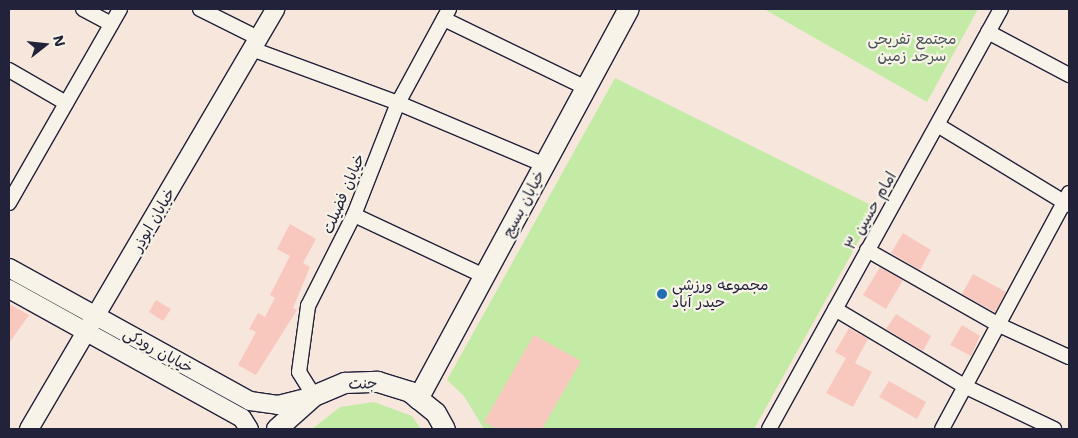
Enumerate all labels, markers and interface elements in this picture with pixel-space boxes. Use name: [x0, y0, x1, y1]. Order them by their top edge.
north arrow: [20, 20, 70, 70]
park label: مجتمع تفریحی سرحد زمین: [868, 30, 956, 65]
text: N: [49, 33, 70, 49]
street label: خیابان فضیلت: [319, 151, 369, 237]
street label: خیابان بسیج: [499, 168, 549, 240]
street label: امام حسین ۳: [841, 169, 901, 253]
street label: خیابان ابوذر: [129, 185, 179, 255]
place label: مجموعه ورزشی حیدر آباد: [672, 276, 769, 311]
marker: مجموعه ورزشی حیدر آباد: [656, 288, 668, 300]
street label: خیابان رودکی: [120, 325, 196, 377]
street label: جنت: [348, 375, 378, 393]

